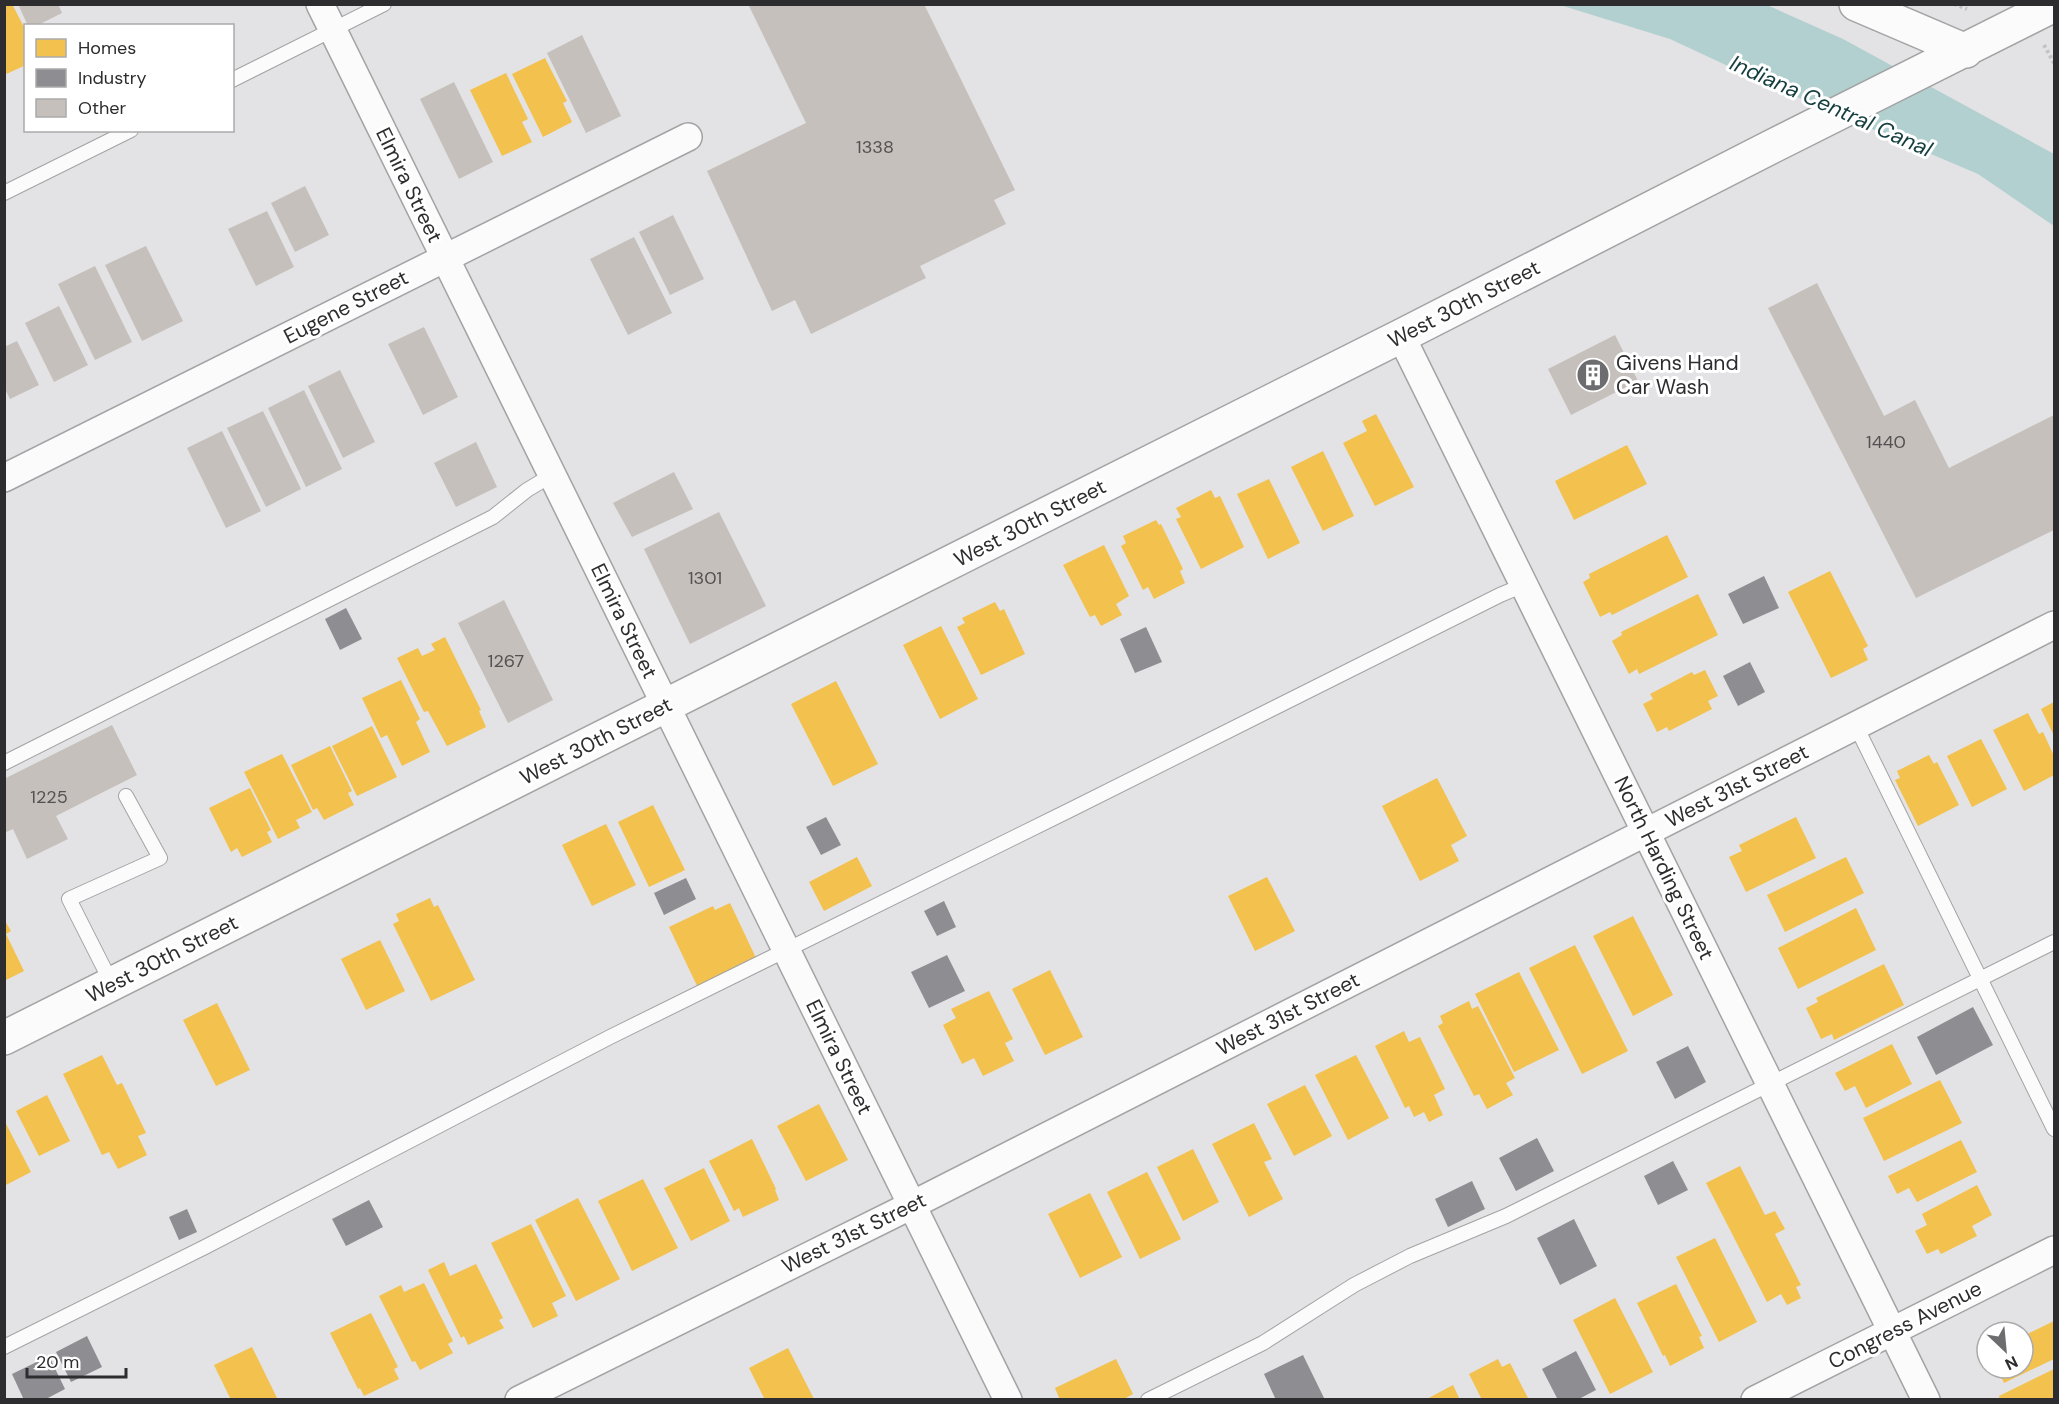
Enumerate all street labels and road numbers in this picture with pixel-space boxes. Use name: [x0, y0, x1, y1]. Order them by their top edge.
street label: Elmira Street: [369, 123, 449, 247]
street label: West 30th Street: [1383, 254, 1545, 354]
street label: Eugene Street: [279, 264, 413, 350]
street label: West 30th Street: [949, 473, 1111, 573]
street label: Elmira Street: [584, 559, 664, 683]
street label: West 30th Street: [515, 691, 677, 791]
street label: West 31st Street: [1661, 738, 1813, 834]
street label: North Harding Street: [1607, 772, 1721, 964]
street label: West 30th Street: [81, 909, 243, 1009]
street label: West 31st Street: [1212, 966, 1364, 1062]
street label: Elmira Street: [799, 995, 879, 1119]
street label: West 31st Street: [777, 1186, 931, 1280]
street label: Congress Avenue: [1824, 1274, 1987, 1376]

